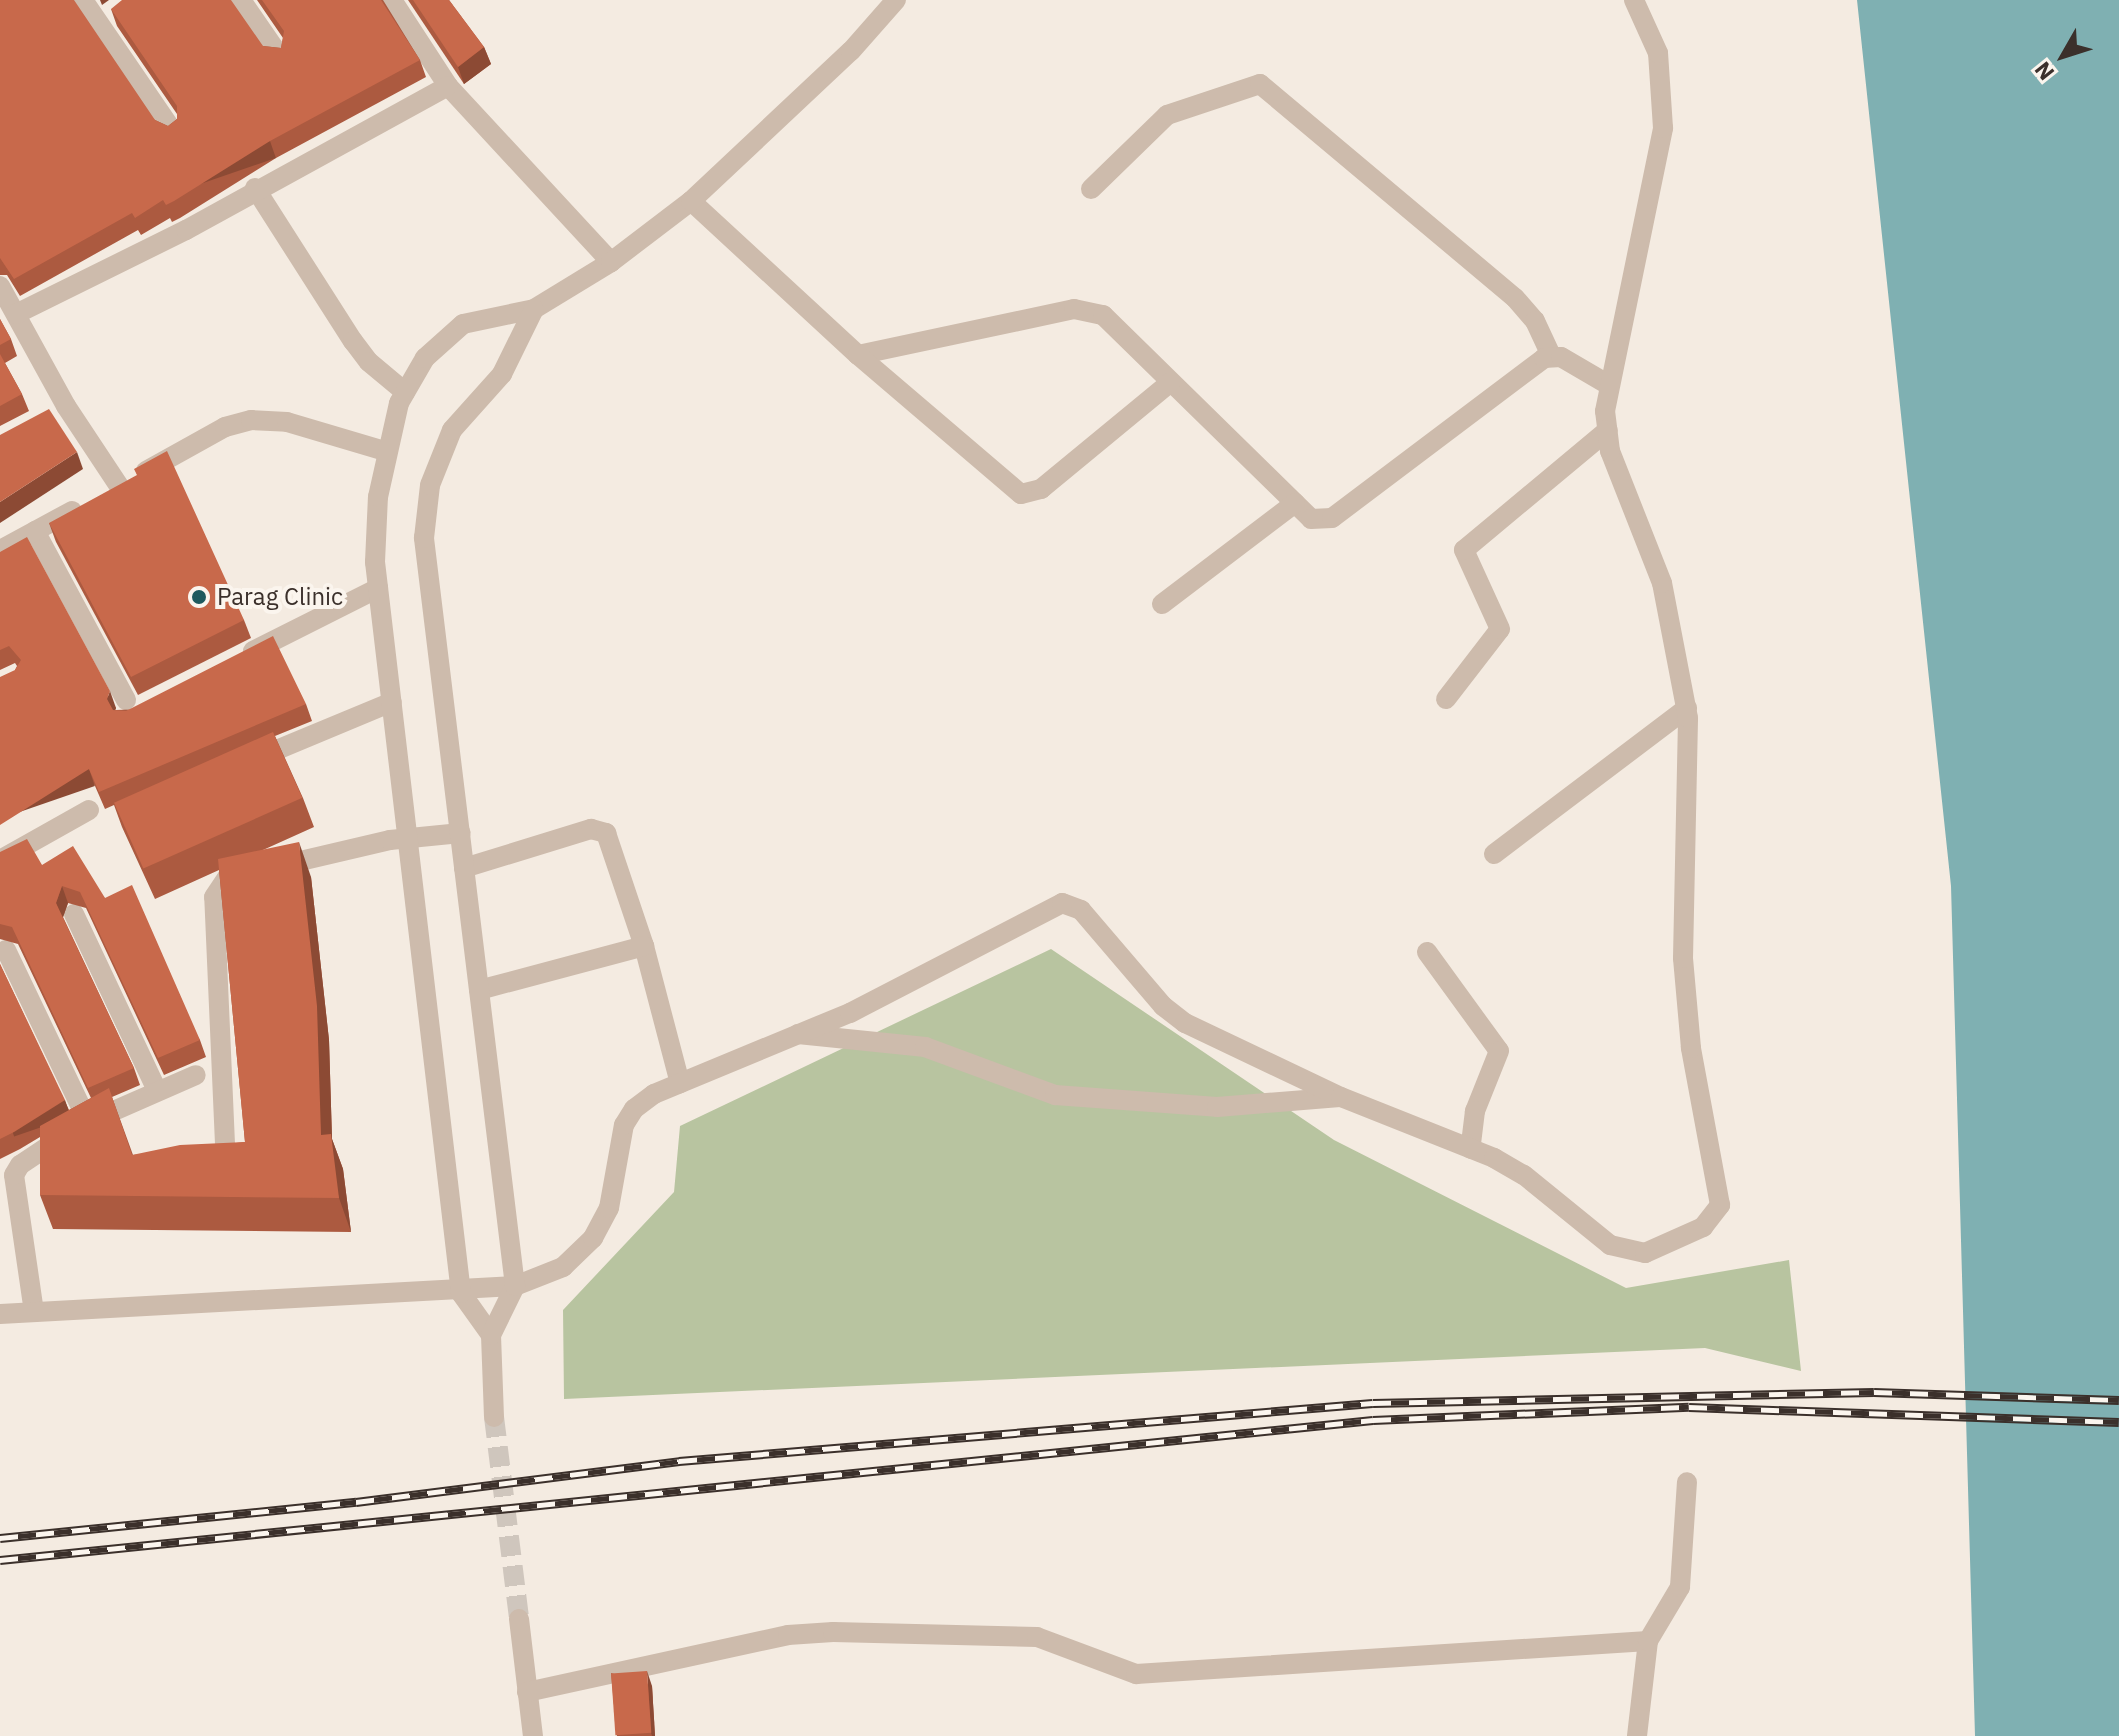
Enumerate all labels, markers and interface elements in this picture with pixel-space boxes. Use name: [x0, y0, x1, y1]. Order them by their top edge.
north arrow: [2023, 16, 2103, 96]
text: N: [2028, 56, 2060, 87]
place label: Parag Clinic: [217, 583, 343, 611]
marker: Parag Clinic: [188, 586, 210, 608]

